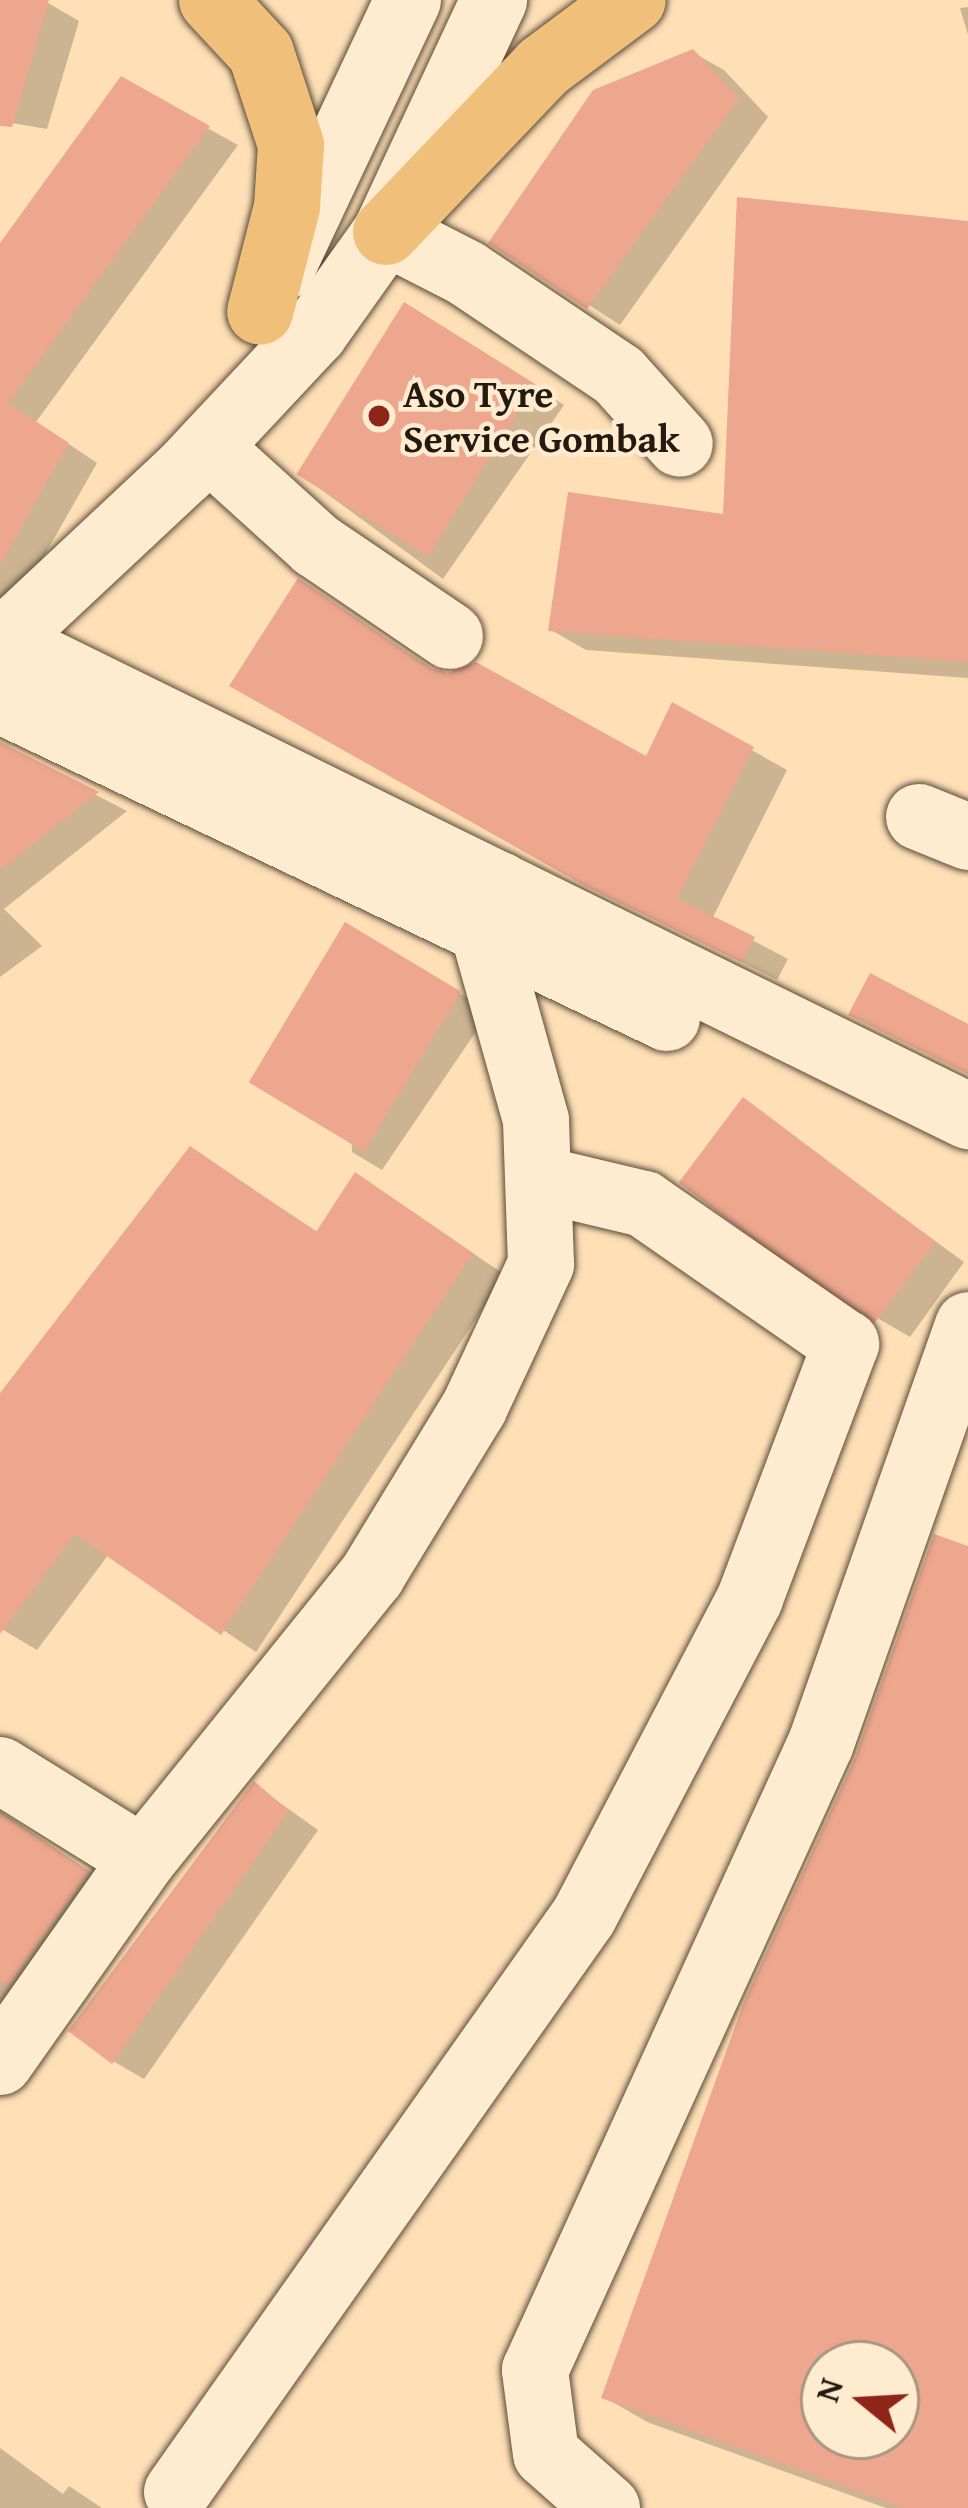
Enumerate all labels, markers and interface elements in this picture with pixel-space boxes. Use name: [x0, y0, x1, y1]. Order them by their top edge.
place label: Aso Tyre Service Gombak: [403, 371, 680, 462]
marker: Aso Tyre Service Gombak: [366, 403, 392, 429]
north arrow: [800, 2340, 920, 2460]
text: N: [802, 2372, 855, 2408]

